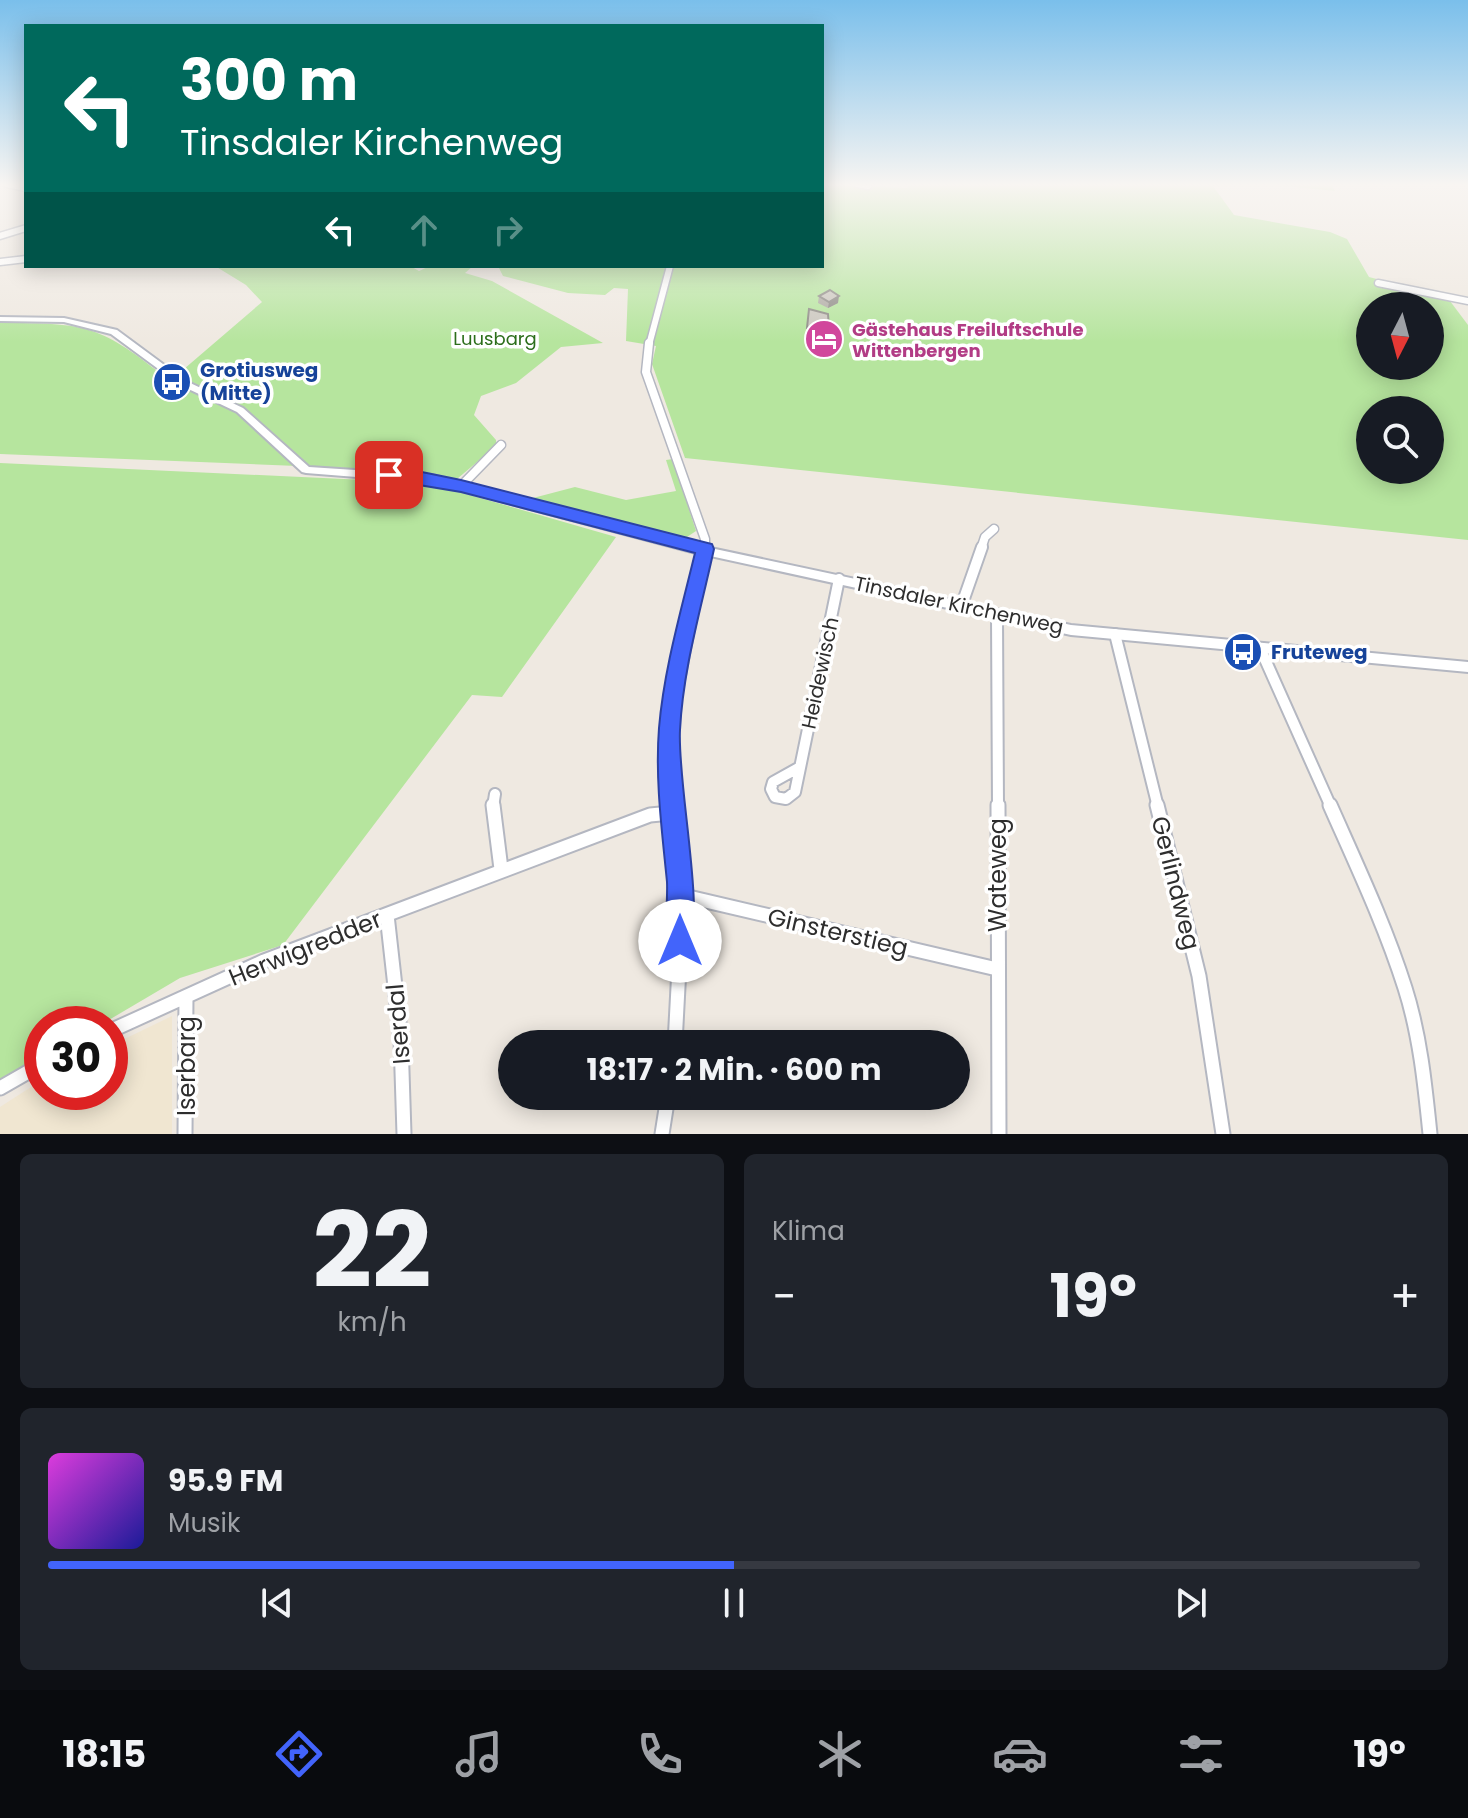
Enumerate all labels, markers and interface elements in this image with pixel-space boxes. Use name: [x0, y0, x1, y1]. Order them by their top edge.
text: 300 m: [180, 41, 358, 120]
icon: left: [48, 56, 152, 160]
text: Tinsdaler Kirchenweg: [180, 117, 563, 168]
icon: left: [318, 208, 362, 252]
icon: ahead: [402, 208, 446, 252]
icon: right: [486, 208, 530, 252]
north arrow: [1356, 292, 1444, 380]
map controls: [1356, 292, 1444, 484]
place label: Gästehaus Freiluftschule Wittenbergen: [852, 317, 1084, 363]
hotel icon: Gästehaus Freiluftschule Wittenbergen: [803, 318, 845, 360]
park label: Luusbarg: [453, 326, 537, 351]
place label: Grotiusweg (Mitte): [200, 356, 318, 407]
bus stop icon: Grotiusweg (Mitte): [151, 361, 193, 403]
button: search: [1356, 396, 1444, 484]
pin: [355, 441, 423, 509]
icon: arrive: [367, 453, 411, 497]
street label: Tinsdaler Kirchenweg: [852, 569, 1066, 641]
street label: Heidewisch: [794, 614, 846, 732]
bus stop icon: Fruteweg: [1222, 631, 1264, 673]
place label: Fruteweg: [1271, 638, 1368, 666]
street label: Gerlindweg: [1143, 813, 1209, 953]
street label: Wateweg: [981, 818, 1014, 932]
position arrow: [638, 899, 722, 983]
street label: Ginsterstieg: [764, 900, 912, 964]
street label: Herwigredder: [224, 902, 386, 994]
street label: Iserdal: [378, 982, 418, 1066]
speed limit sign: 30: [24, 1006, 128, 1110]
street label: Iserbarg: [170, 1016, 203, 1116]
text: 18:17 · 2 Min. · 600 m: [587, 1048, 881, 1091]
text: 22: [313, 1178, 431, 1323]
text: Klima: [772, 1213, 845, 1249]
text: 19°: [1049, 1254, 1137, 1338]
text: −: [772, 1266, 796, 1327]
text: +: [1390, 1266, 1420, 1327]
text: km/h: [337, 1304, 407, 1340]
text: 95.9 FM: [168, 1459, 283, 1502]
text: Musik: [168, 1505, 240, 1541]
icon: previous: [255, 1581, 299, 1625]
icon: pause: [712, 1581, 756, 1625]
icon: next: [1169, 1581, 1213, 1625]
icon: directions: [271, 1726, 327, 1782]
icon: music: [451, 1726, 507, 1782]
icon: phone: [632, 1726, 688, 1782]
icon: climate: [812, 1726, 868, 1782]
icon: car: [992, 1726, 1048, 1782]
icon: filters: [1173, 1726, 1229, 1782]
text: 18:15: [62, 1729, 146, 1780]
text: 19°: [1353, 1729, 1406, 1780]

